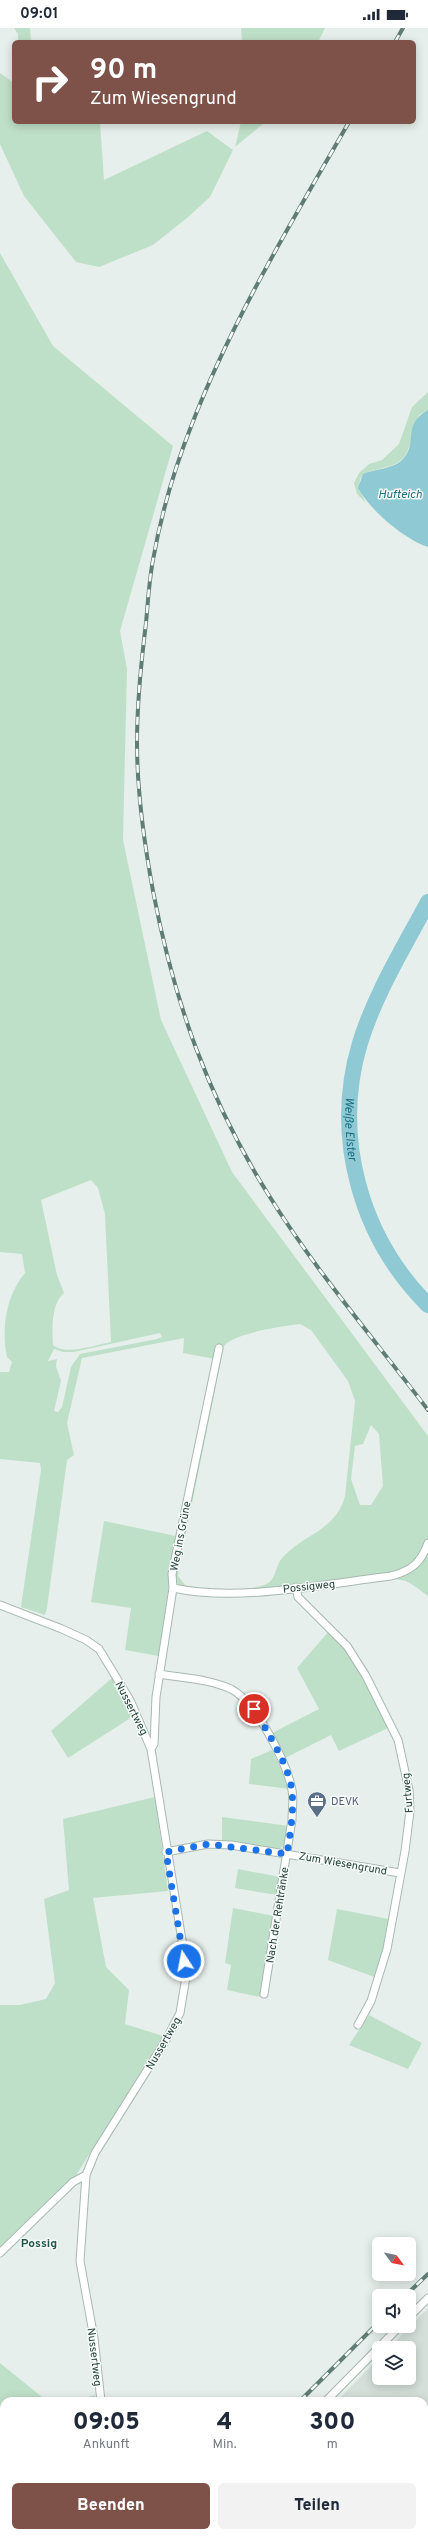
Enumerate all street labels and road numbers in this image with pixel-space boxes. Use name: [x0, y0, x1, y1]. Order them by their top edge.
street label: Weg ins Grüne: [167, 1500, 195, 1572]
street label: Possigweg: [282, 1577, 336, 1597]
street label: Nussertweg: [112, 1679, 151, 1738]
street label: Furtweg: [399, 1772, 417, 1814]
street label: Zum Wiesengrund: [298, 1849, 388, 1879]
street label: Nach der Rehtränke: [263, 1866, 292, 1964]
street label: Nussertweg: [143, 2015, 185, 2072]
street label: Nussertweg: [83, 2327, 105, 2387]

